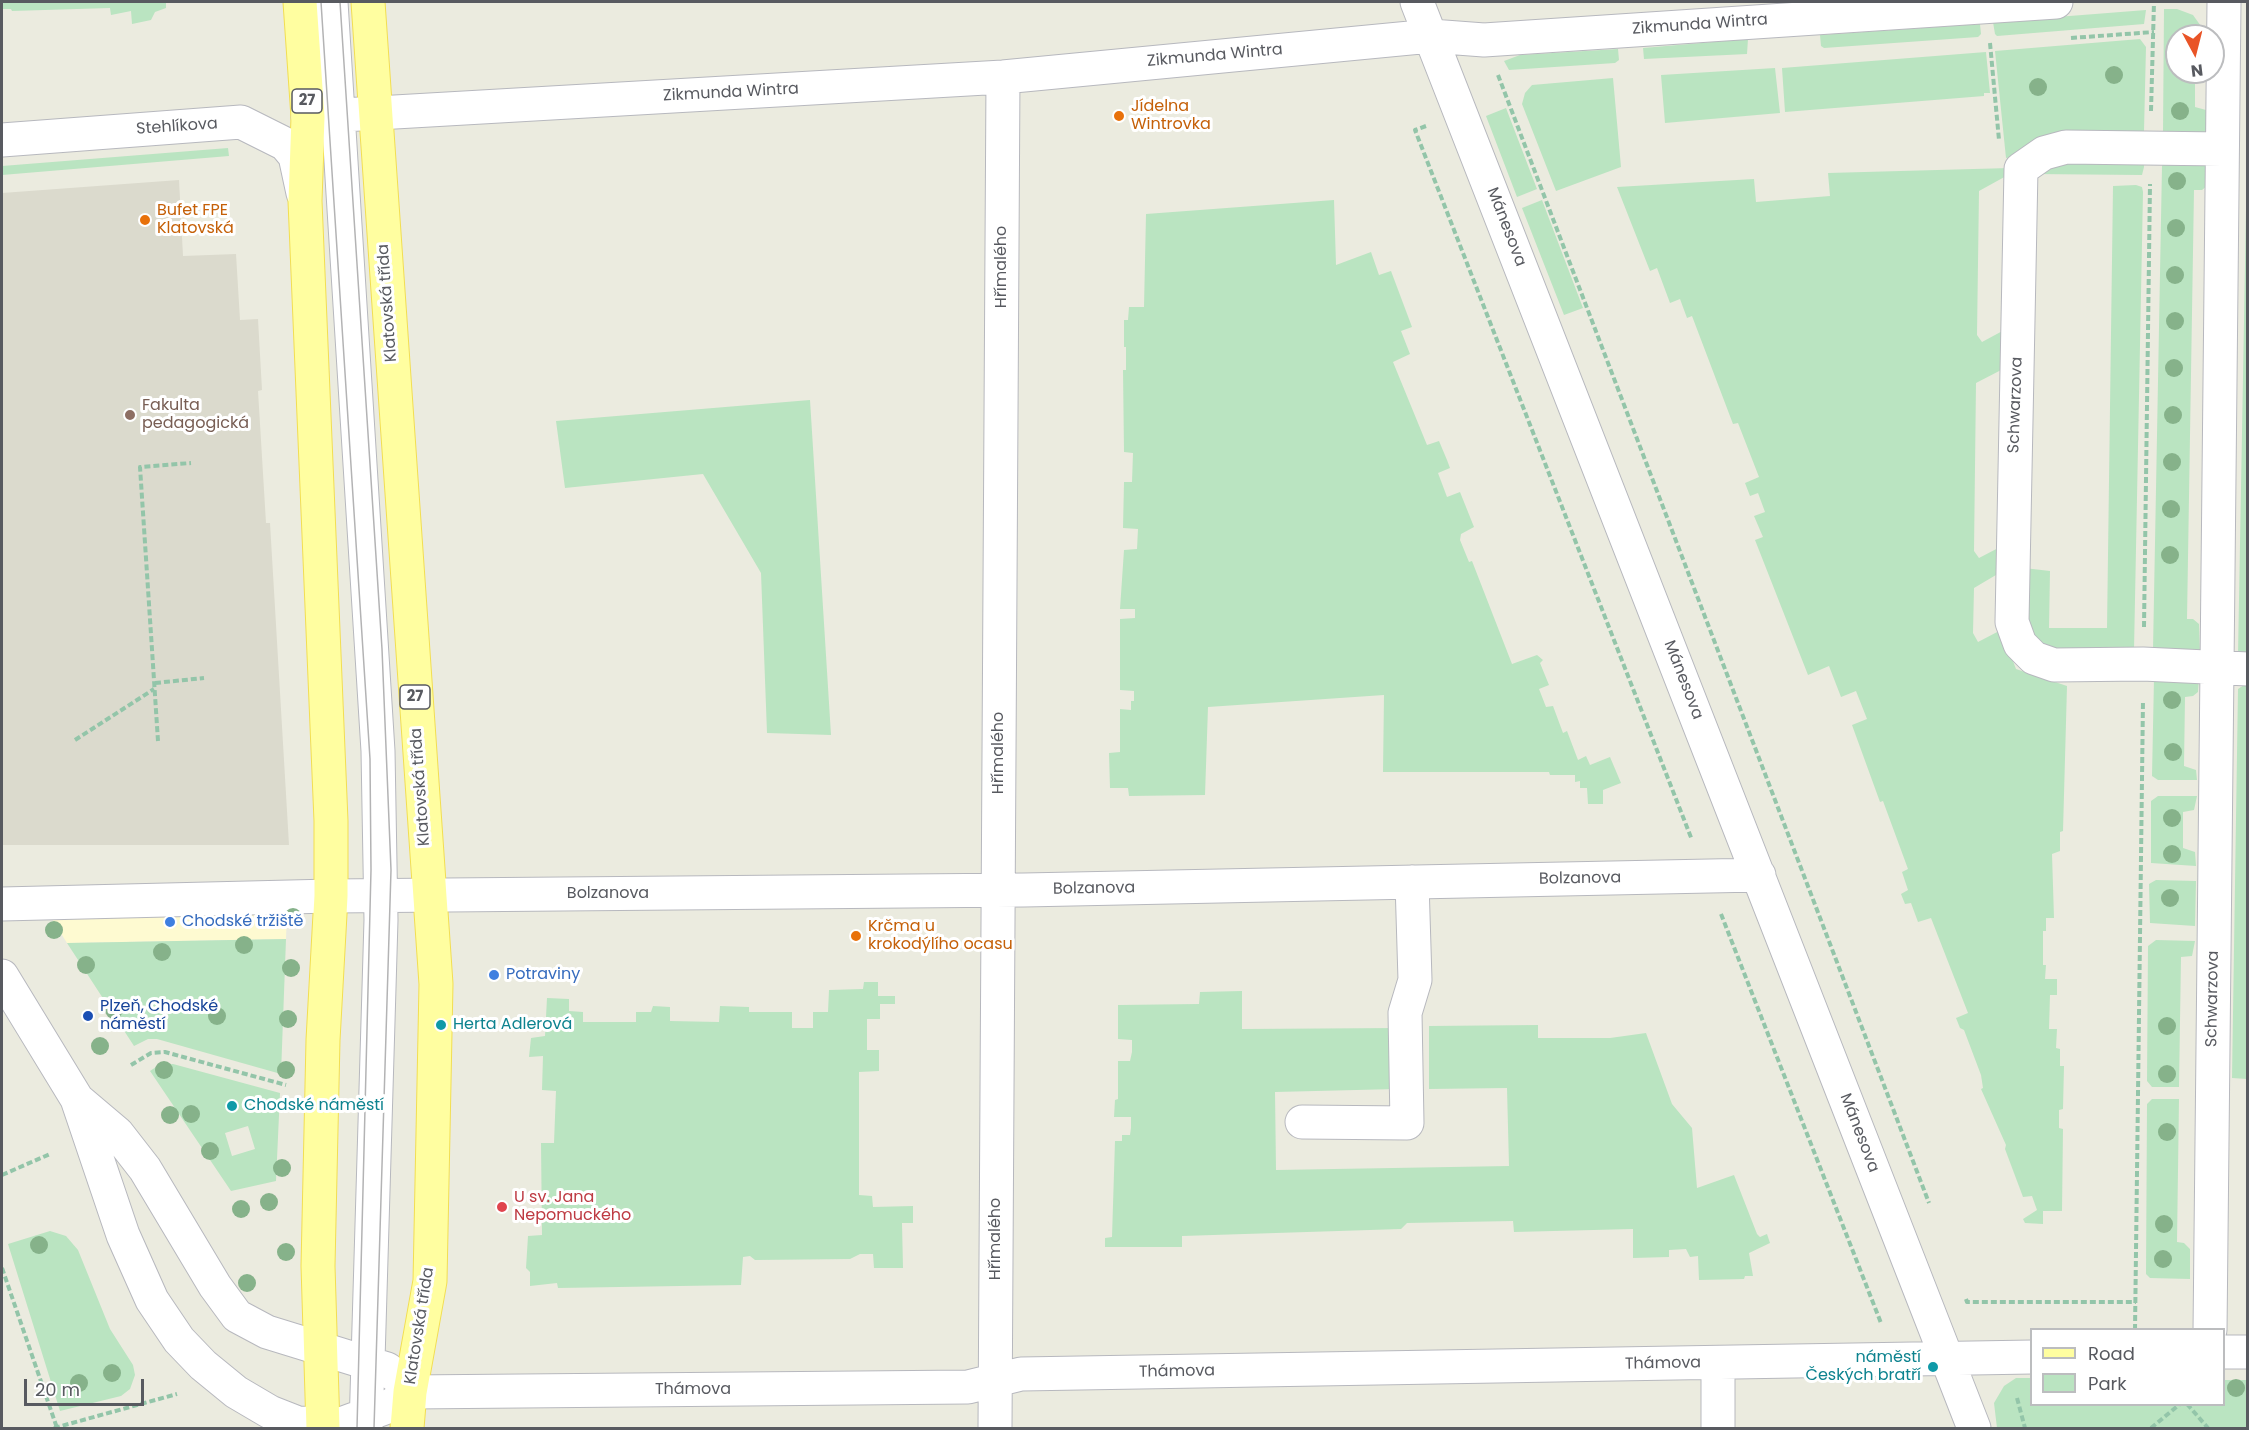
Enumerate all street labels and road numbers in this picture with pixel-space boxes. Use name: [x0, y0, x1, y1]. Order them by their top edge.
street label: Zikmunda Wintra: [1631, 11, 1769, 39]
street label: Zikmunda Wintra: [1146, 41, 1284, 71]
street label: Zikmunda Wintra: [663, 80, 799, 106]
road number: 27: [292, 89, 322, 113]
street label: Stehlíkova: [136, 115, 218, 139]
street label: Mánesova: [1482, 185, 1530, 269]
street label: Hřímalého: [992, 226, 1012, 308]
street label: Klatovská třída: [374, 243, 402, 363]
street label: Schwarzova: [2005, 356, 2027, 454]
street label: Mánesova: [1659, 638, 1707, 722]
road number: 27: [400, 685, 430, 709]
street label: Hřímalého: [989, 712, 1009, 794]
street label: Klatovská třída: [407, 727, 435, 847]
street label: Bolzanova: [1539, 869, 1621, 889]
street label: Bolzanova: [1053, 879, 1135, 899]
street label: Bolzanova: [567, 884, 649, 904]
street label: Schwarzova: [2203, 951, 2223, 1047]
street label: Mánesova: [1835, 1091, 1883, 1175]
street label: Hřímalého: [986, 1198, 1006, 1280]
street label: Klatovská třída: [401, 1266, 439, 1386]
street label: Thámova: [1625, 1354, 1701, 1374]
street label: Thámova: [1139, 1362, 1215, 1382]
street label: Thámova: [655, 1380, 731, 1400]

